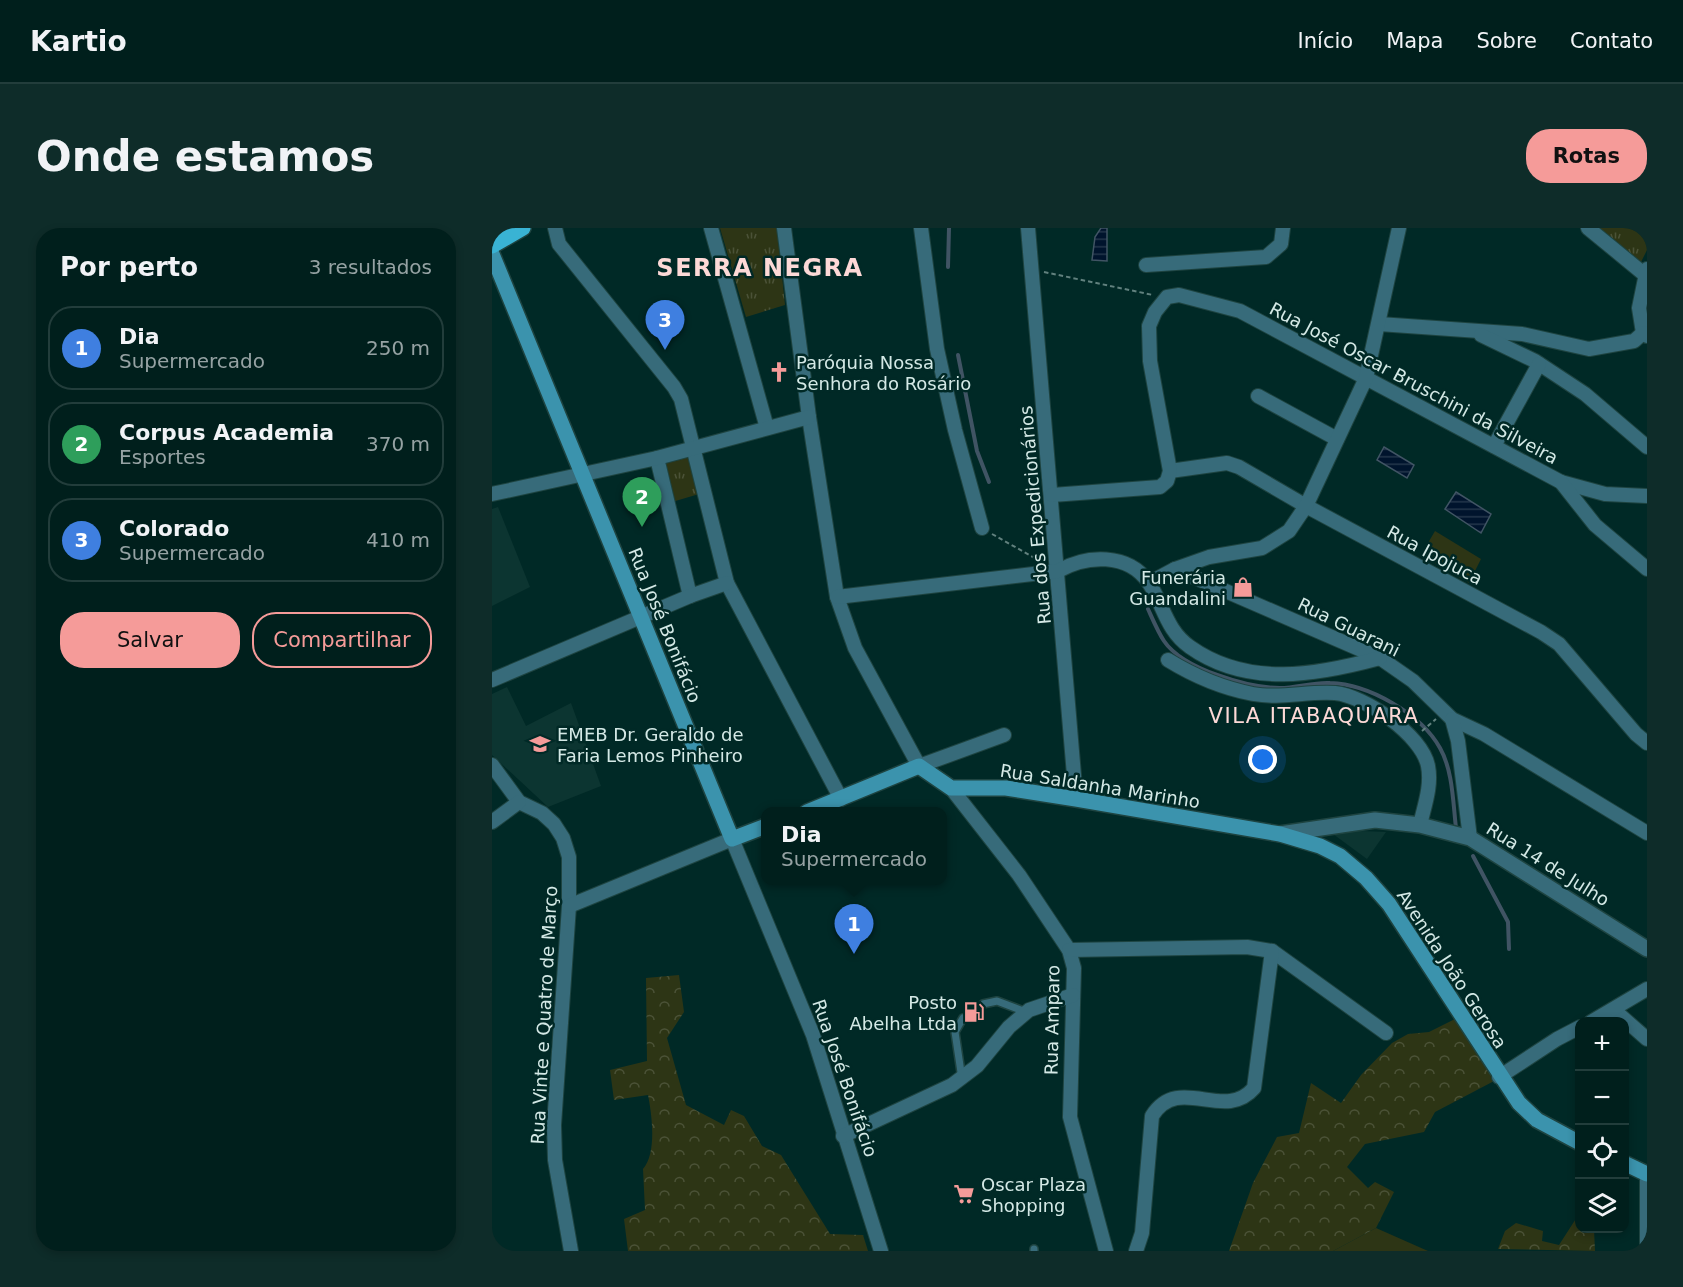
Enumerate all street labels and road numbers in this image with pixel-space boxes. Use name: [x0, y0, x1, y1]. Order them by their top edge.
street label: Rua José Oscar Bruschini da Silveira: [1266, 298, 1562, 468]
street label: Rua dos Expedicionários: [1015, 405, 1055, 625]
street label: Rua Ipojuca: [1384, 521, 1486, 589]
street label: Rua José Bonifácio: [624, 544, 706, 706]
street label: Rua Guarani: [1294, 593, 1404, 661]
street label: Rua Saldanha Marinho: [999, 760, 1201, 812]
street label: Rua 14 de Julho: [1483, 818, 1613, 910]
street label: Rua Vinte e Quatro de Março: [527, 885, 561, 1145]
street label: Avenida João Gerosa: [1393, 886, 1511, 1052]
street label: Rua Amparo: [1041, 965, 1063, 1075]
street label: Rua José Bonifácio: [808, 996, 882, 1160]

